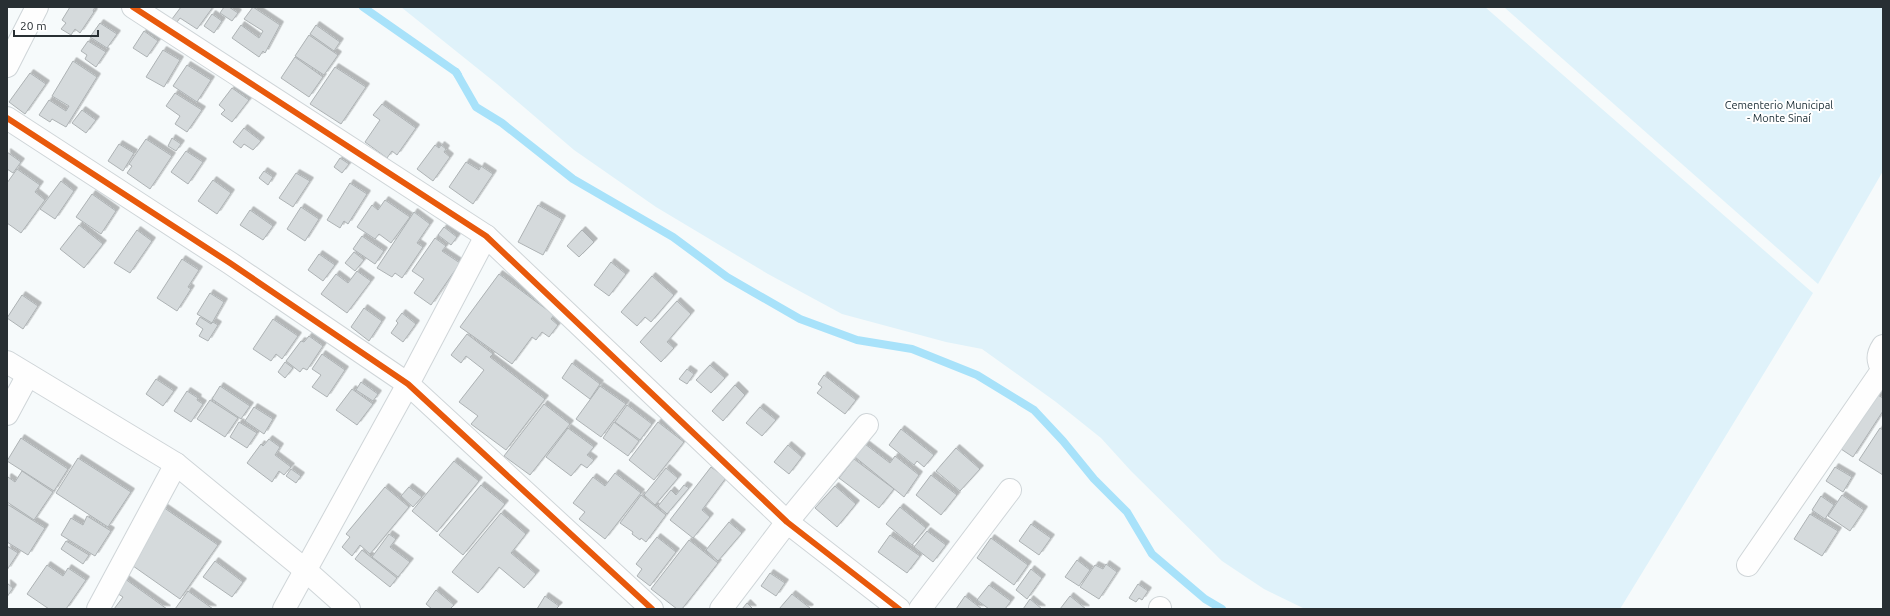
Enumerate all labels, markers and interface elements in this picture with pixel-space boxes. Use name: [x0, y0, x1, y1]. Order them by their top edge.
scale bar: [14, 12, 98, 38]
text: 20 m: [20, 19, 47, 32]
park label: Cementerio Municipal - Monte Sinaí: [1725, 99, 1833, 124]

